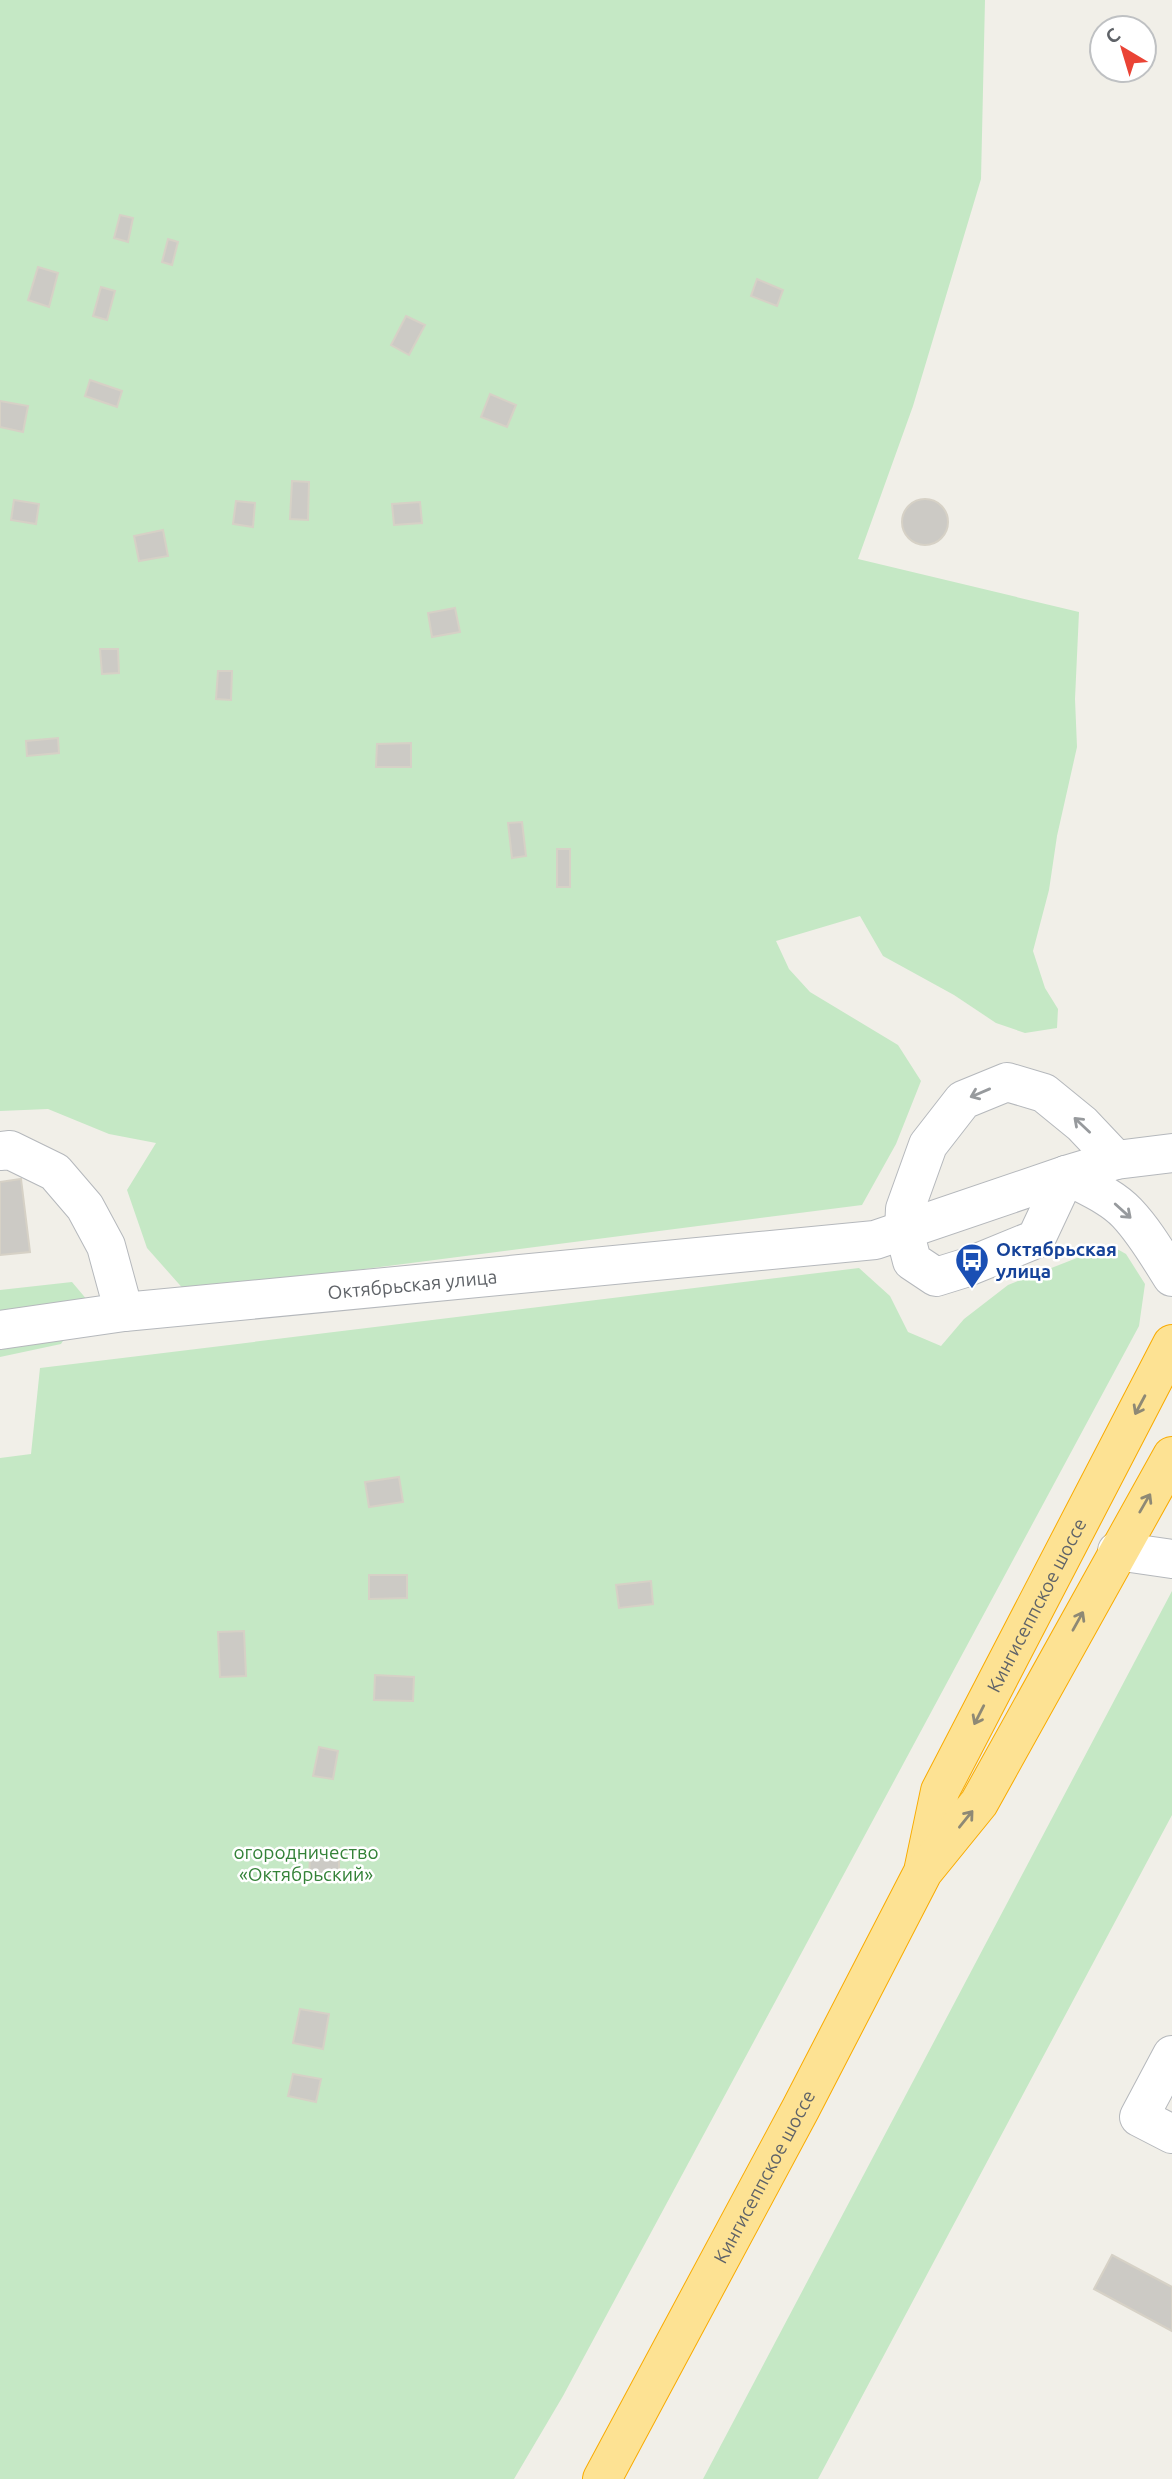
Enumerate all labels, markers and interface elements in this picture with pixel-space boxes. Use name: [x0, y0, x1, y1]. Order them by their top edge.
north arrow: [1088, 14, 1158, 84]
text: С: [1101, 23, 1124, 48]
one-way arrow: [969, 1088, 991, 1101]
one-way arrow: [1074, 1116, 1091, 1133]
one-way arrow: [1114, 1203, 1132, 1219]
place label: Октябрьская улица: [996, 1238, 1117, 1282]
bus stop icon: Октябрьская улица: [953, 1241, 991, 1290]
street label: Октябрьская улица: [327, 1265, 498, 1303]
one-way arrow: [1133, 1394, 1147, 1415]
one-way arrow: [1138, 1493, 1152, 1513]
street label: Кингисеппское шоссе: [982, 1514, 1091, 1696]
one-way arrow: [1071, 1612, 1085, 1632]
one-way arrow: [972, 1705, 986, 1725]
one-way arrow: [958, 1810, 973, 1829]
park label: огородничество «Октябрьский»: [233, 1841, 379, 1885]
street label: Кингисеппское шоссе: [709, 2087, 819, 2267]

